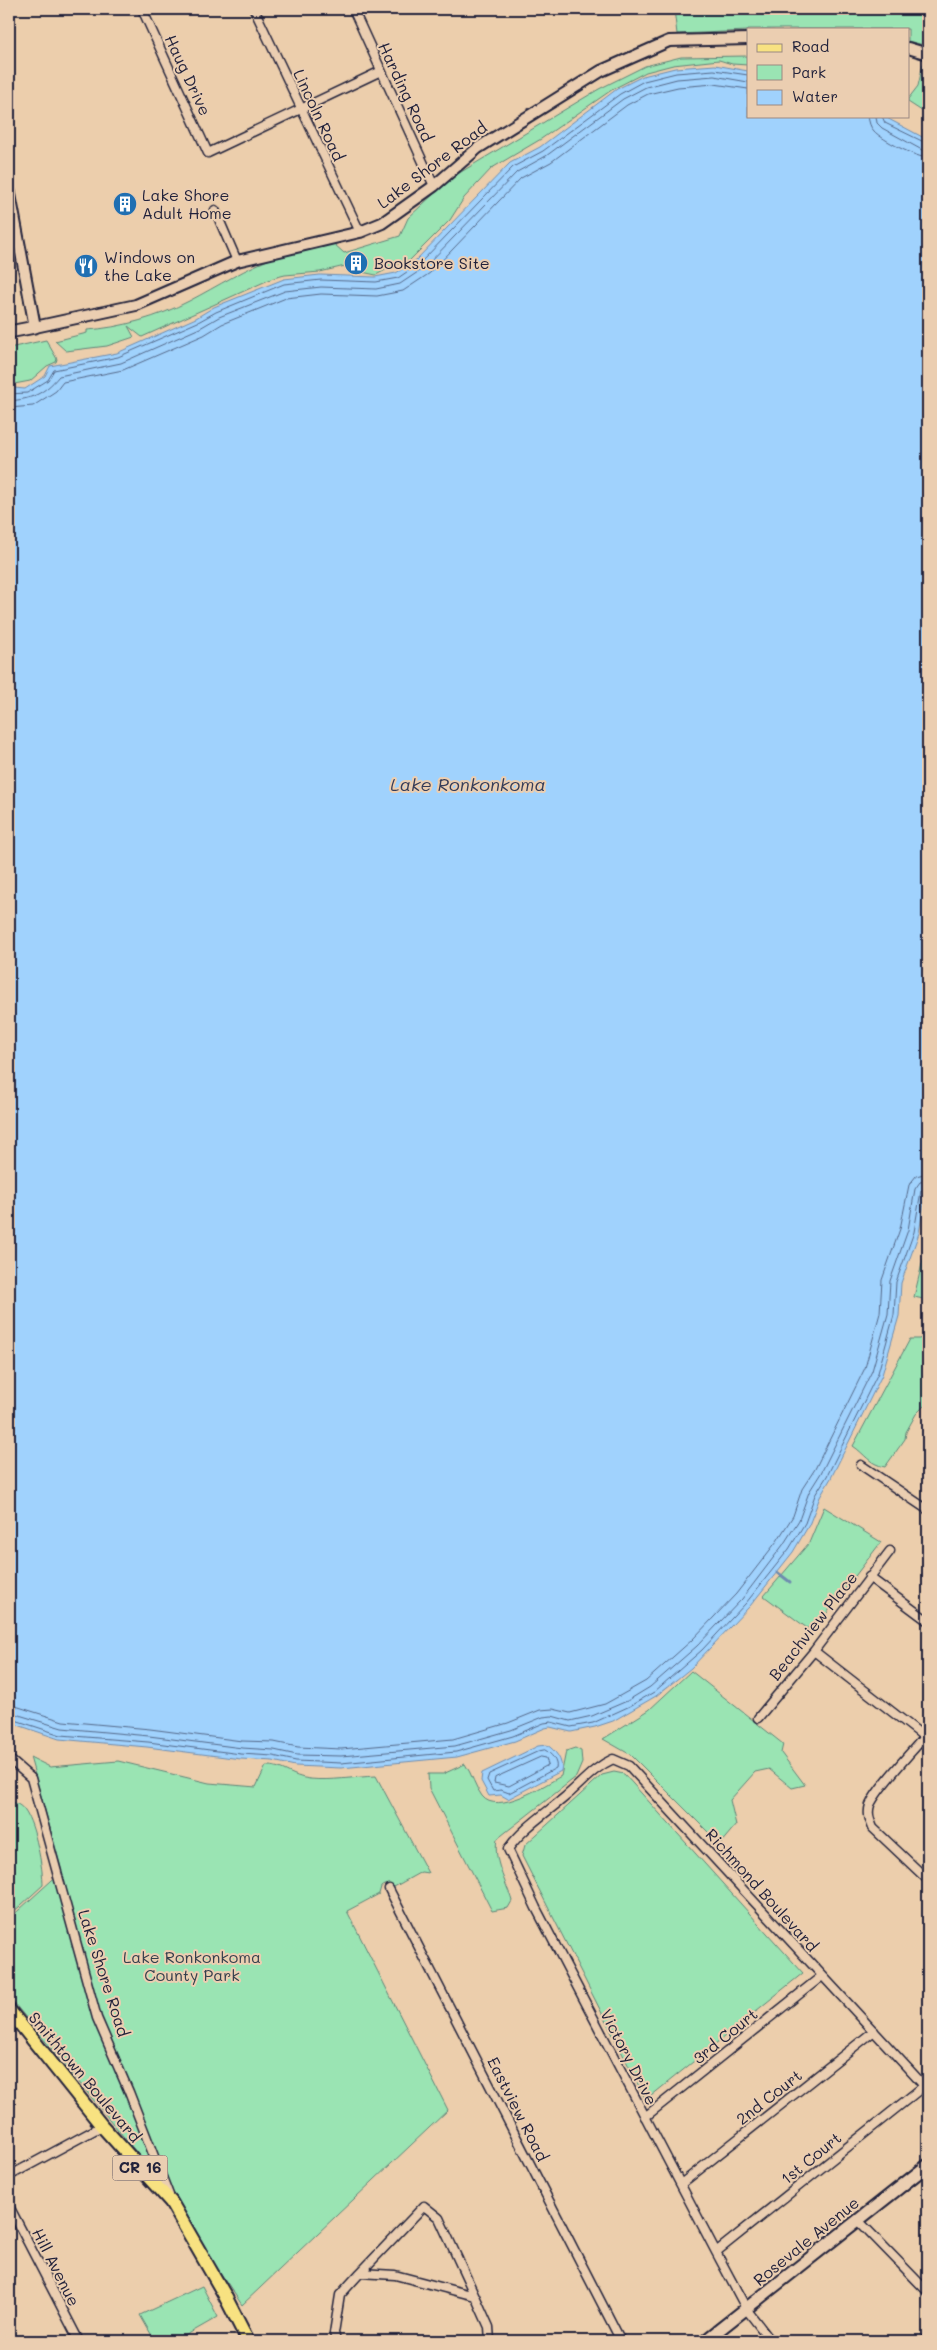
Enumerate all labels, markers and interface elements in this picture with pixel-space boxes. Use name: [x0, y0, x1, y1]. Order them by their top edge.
legend: [747, 28, 910, 118]
street label: Haug Drive: [161, 31, 216, 119]
text: Road: [792, 36, 829, 56]
street label: Harding Road: [374, 39, 439, 145]
text: Park: [792, 62, 826, 82]
street label: Lincoln Road: [289, 66, 350, 164]
text: Water: [792, 86, 838, 106]
street label: Lake Shore Road: [373, 116, 491, 213]
place label: Lake Shore Adult Home: [142, 184, 232, 223]
building icon: Lake Shore Adult Home: [112, 191, 138, 217]
place label: Windows on the Lake: [104, 246, 195, 285]
building icon: Bookstore Site: [343, 250, 369, 276]
place label: Bookstore Site: [374, 252, 490, 273]
restaurant icon: Windows on the Lake: [73, 253, 99, 279]
water label: Lake Ronkonkoma: [390, 772, 546, 796]
street label: Beachview Place: [764, 1567, 862, 1684]
street label: Richmond Boulevard: [701, 1824, 823, 1956]
street label: Lake Shore Road: [74, 1907, 135, 2039]
park label: Lake Ronkonkoma County Park: [123, 1946, 261, 1985]
street label: 3rd Court: [688, 2003, 761, 2068]
street label: Victory Drive: [596, 2005, 663, 2108]
street label: Smithtown Boulevard: [25, 2007, 146, 2146]
street label: Eastview Road: [483, 2053, 554, 2165]
street label: 2nd Court: [732, 2064, 806, 2129]
street label: 1st Court: [776, 2127, 845, 2188]
road number: CR 16: [112, 2156, 168, 2180]
street label: Rosevale Avenue: [748, 2191, 863, 2290]
street label: Hill Avenue: [28, 2224, 85, 2309]

